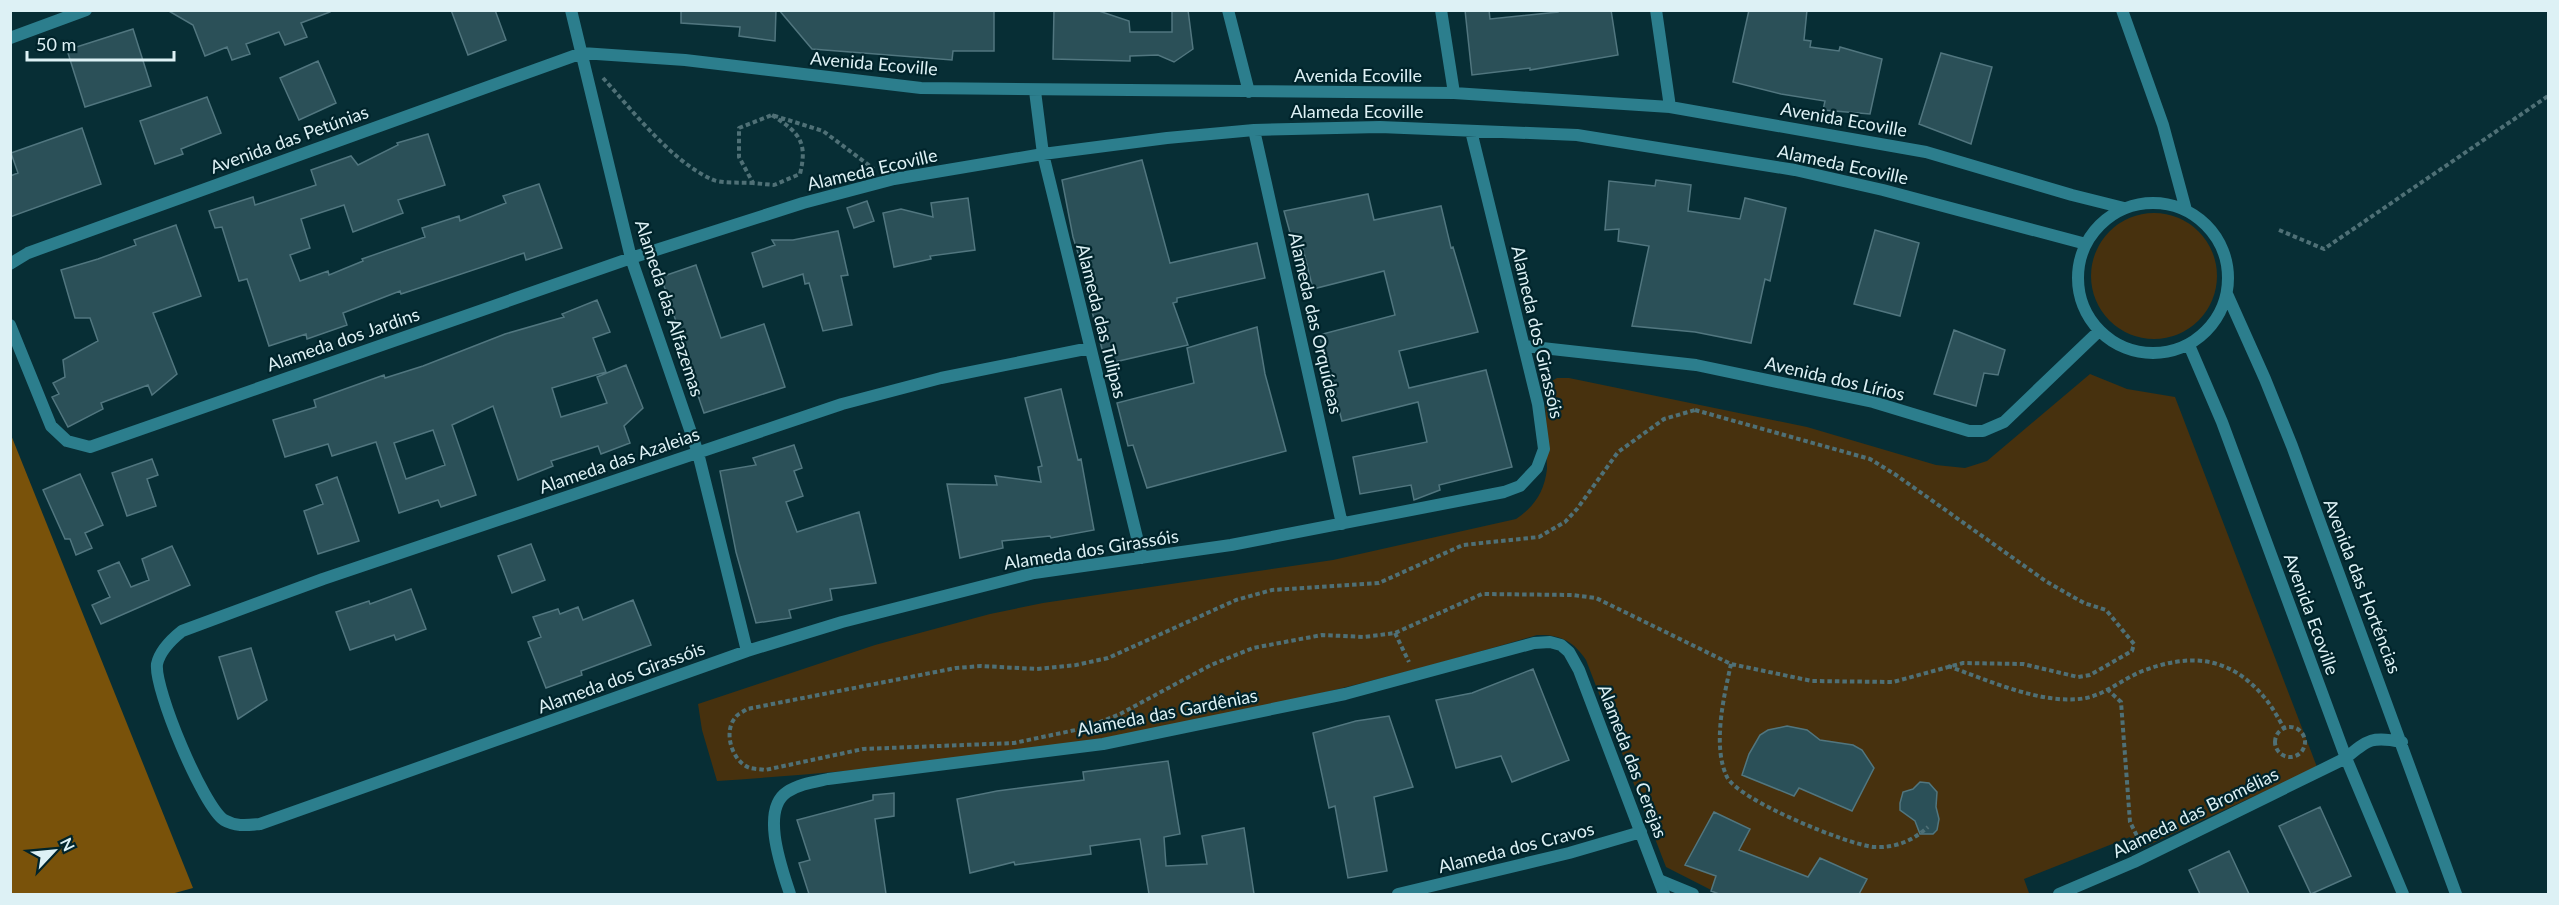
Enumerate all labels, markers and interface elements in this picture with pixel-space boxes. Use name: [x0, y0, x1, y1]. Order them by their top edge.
scale bar: [27, 24, 174, 62]
text: 50 m: [36, 33, 76, 55]
street label: Avenida Ecoville: [809, 46, 939, 80]
street label: Avenida Ecoville: [1294, 64, 1422, 86]
street label: Avenida Ecoville: [1779, 97, 1909, 141]
street label: Avenida das Petúnias: [207, 100, 371, 178]
street label: Alameda Ecoville: [1290, 100, 1424, 122]
street label: Alameda Ecoville: [1776, 139, 1910, 189]
street label: Alameda Ecoville: [805, 143, 939, 195]
street label: Alameda das Alfazemas: [631, 217, 709, 399]
street label: Alameda das Orquídeas: [1284, 230, 1348, 416]
street label: Alameda das Tulipas: [1072, 242, 1132, 401]
street label: Alameda dos Girassóis: [1507, 243, 1569, 421]
street label: Alameda dos Jardins: [264, 302, 422, 375]
street label: Avenida dos Lírios: [1763, 351, 1907, 405]
street label: Alameda das Azaleias: [536, 422, 702, 498]
street label: Avenida das Horténcias: [2320, 496, 2407, 677]
street label: Alameda dos Girassóis: [1002, 524, 1180, 574]
street label: Avenida Ecoville: [2280, 550, 2344, 678]
street label: Alameda dos Girassóis: [534, 636, 708, 718]
street label: Alameda das Cerejas: [1594, 681, 1673, 841]
street label: Alameda das Gardênias: [1075, 684, 1259, 740]
street label: Alameda das Bromélias: [2108, 762, 2282, 862]
street label: Alameda dos Cravos: [1436, 817, 1597, 877]
north arrow: [24, 821, 84, 881]
text: N: [57, 835, 79, 854]

